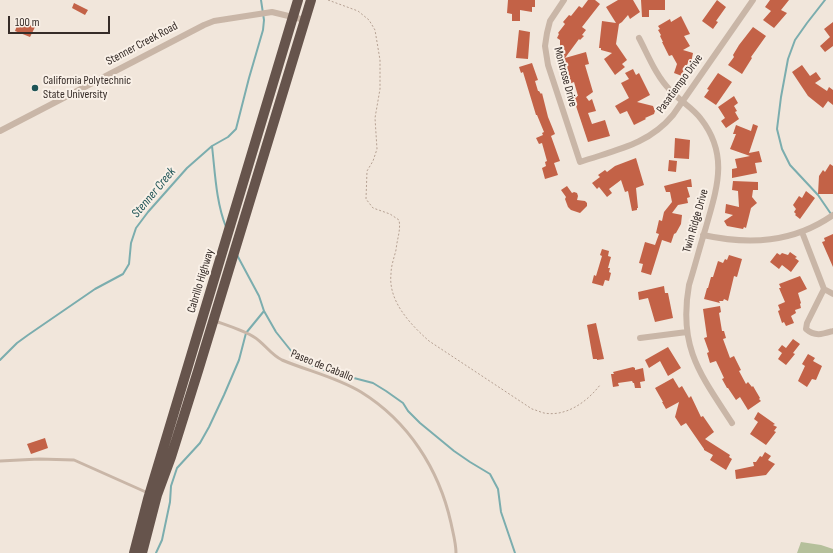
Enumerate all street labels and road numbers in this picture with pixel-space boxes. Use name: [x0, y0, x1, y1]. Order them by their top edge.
street label: Stenner Creek Road: [104, 19, 180, 69]
street label: Montrose Drive: [550, 46, 580, 108]
street label: Pasatiempo Drive: [654, 52, 706, 116]
street label: Twin Ridge Drive: [680, 188, 712, 254]
street label: Cabrillo Highway: [184, 247, 218, 315]
street label: Paseo de Caballo: [288, 347, 356, 385]

